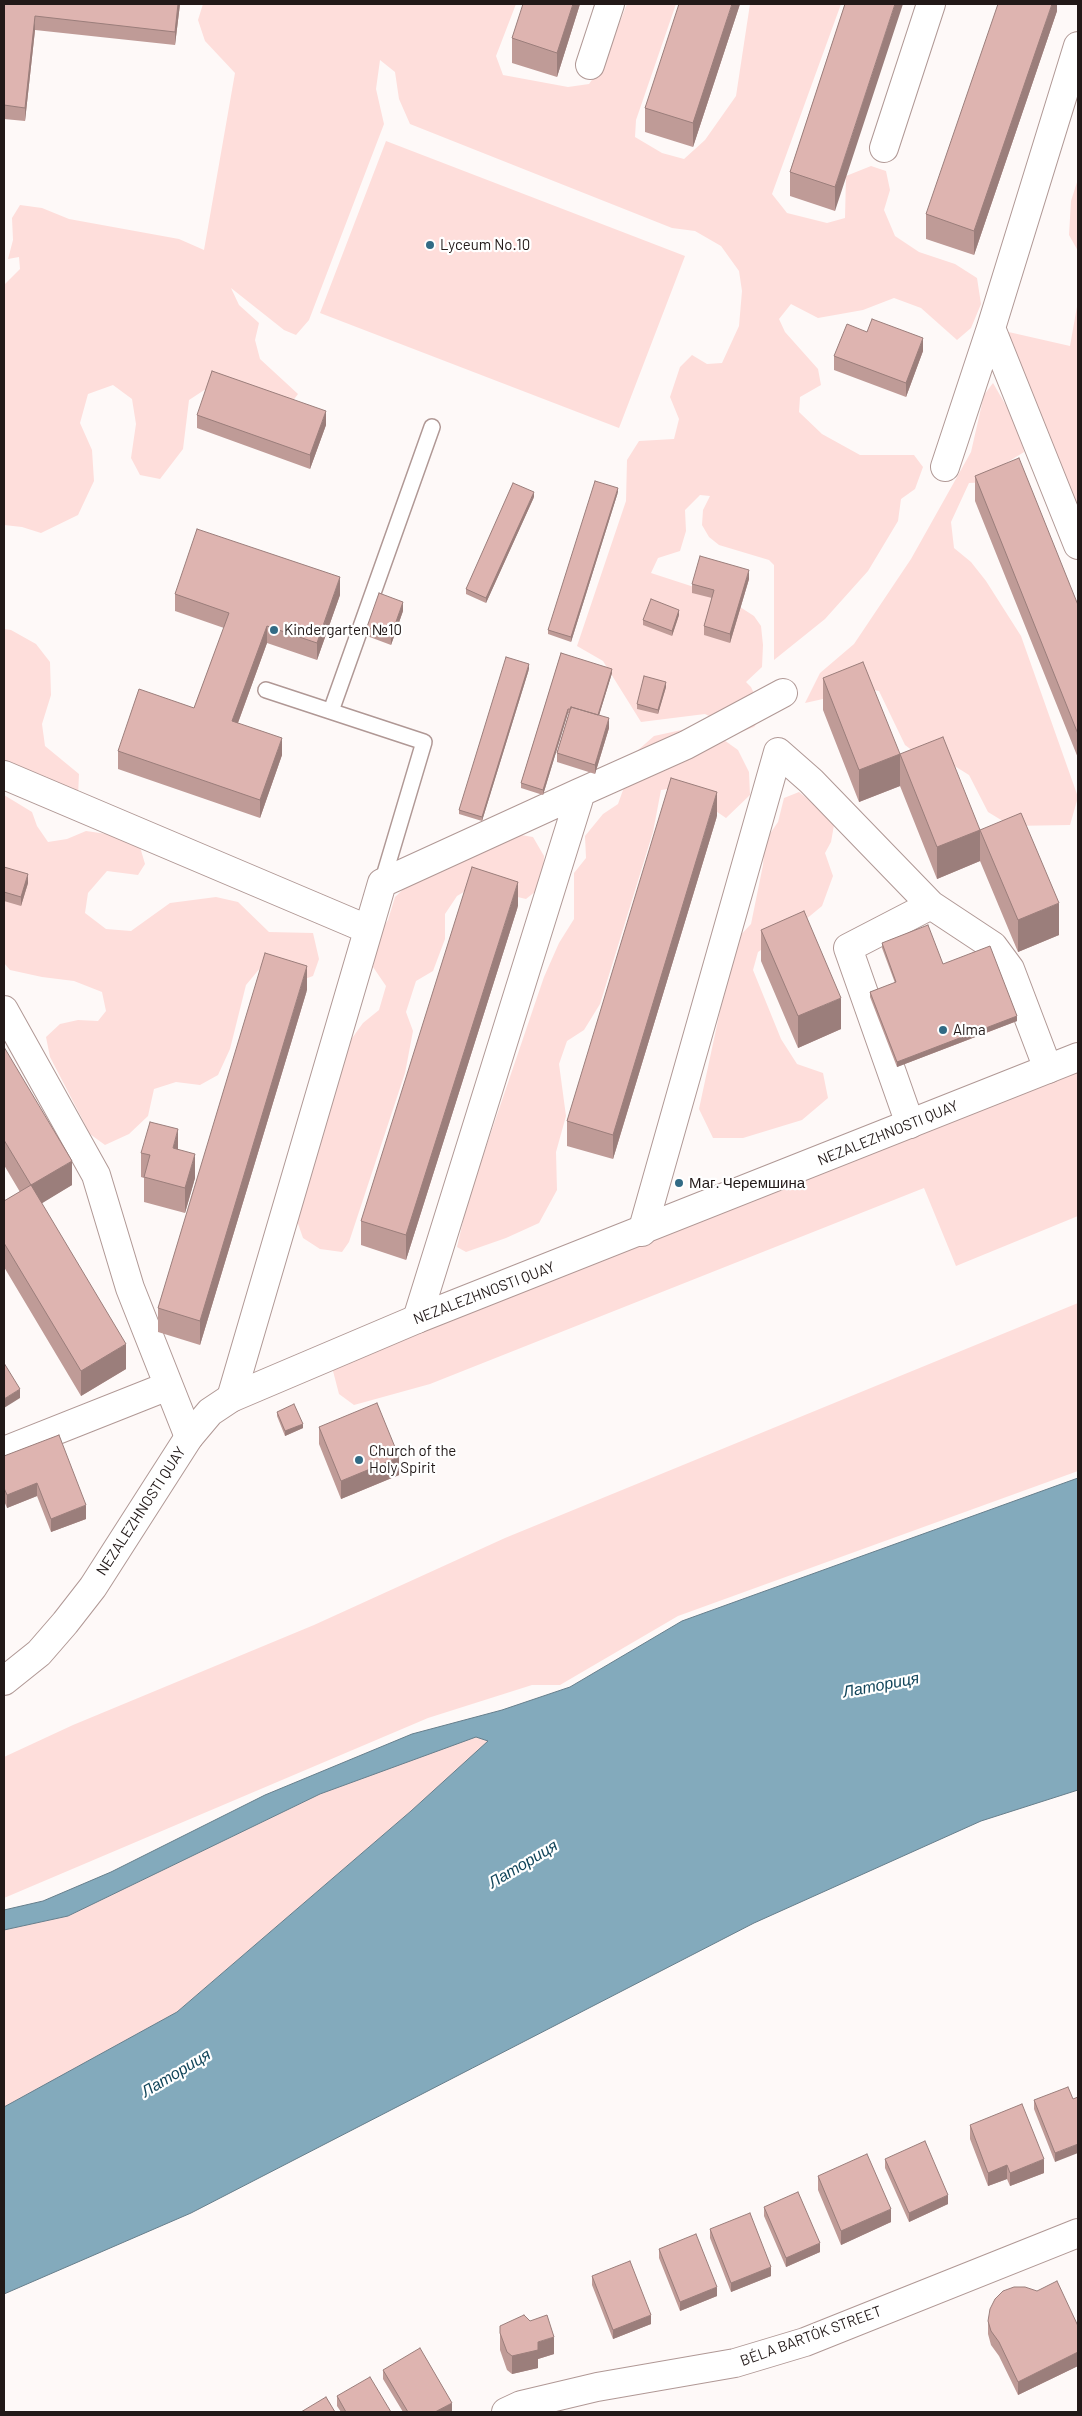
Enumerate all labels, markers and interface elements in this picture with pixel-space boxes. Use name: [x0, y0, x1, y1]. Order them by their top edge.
place label: Lyceum No.10: [440, 236, 530, 254]
marker: Lyceum No.10: [424, 239, 436, 251]
place label: Kindergarten №10: [284, 621, 402, 639]
marker: Kindergarten №10: [268, 624, 280, 636]
place label: Alma: [953, 1021, 986, 1039]
marker: Alma: [937, 1024, 949, 1036]
street label: NEZALEZHNOSTI QUAY: [815, 1097, 961, 1169]
place label: Маг. Черемшина: [689, 1174, 805, 1192]
marker: Маг. Черемшина: [673, 1177, 685, 1189]
street label: NEZALEZHNOSTI QUAY: [411, 1258, 557, 1328]
place label: Church of the Holy Spirit: [369, 1442, 456, 1477]
street label: NEZALEZHNOSTI QUAY: [93, 1443, 189, 1579]
marker: Church of the Holy Spirit: [353, 1454, 365, 1466]
water label: Латориця: [841, 1668, 921, 1702]
water label: Латориця: [485, 1836, 561, 1892]
water label: Латориця: [138, 2045, 214, 2101]
street label: BÉLA BARTÓK STREET: [738, 2302, 884, 2370]

